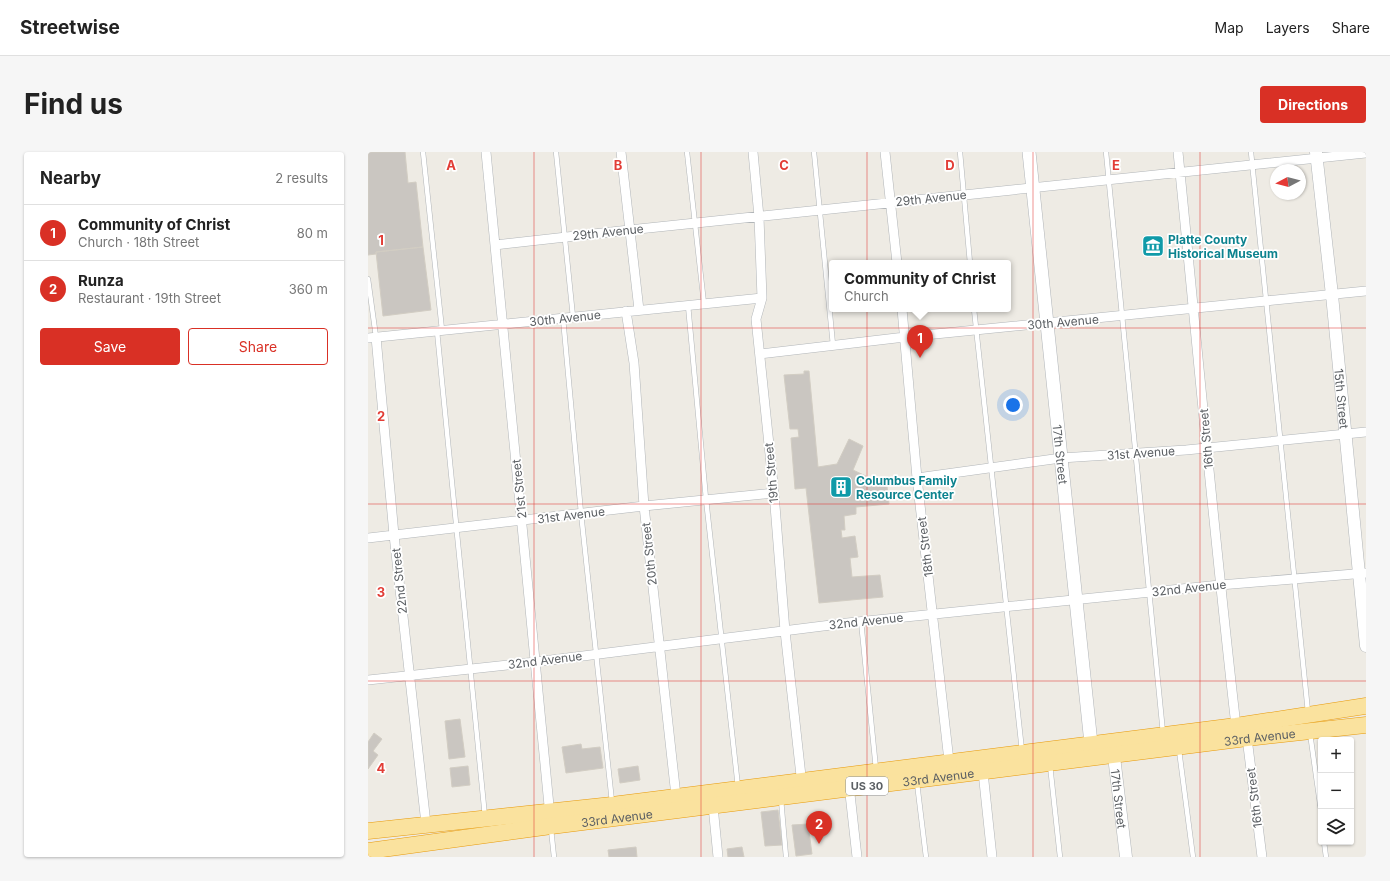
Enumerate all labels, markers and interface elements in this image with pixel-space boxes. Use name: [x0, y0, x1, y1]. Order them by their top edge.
text: Streetwise: [20, 16, 120, 39]
text: Map: [1215, 19, 1244, 36]
text: Layers: [1266, 19, 1310, 36]
text: Share: [1332, 19, 1370, 36]
button: Directions: [1260, 86, 1366, 123]
text: Find us: [24, 87, 123, 121]
text: A: [446, 157, 456, 173]
text: B: [614, 157, 623, 173]
text: C: [779, 157, 789, 173]
text: D: [945, 157, 955, 173]
text: E: [1112, 157, 1120, 173]
north arrow: [1270, 164, 1306, 200]
text: Nearby: [40, 168, 101, 188]
text: 2 results: [275, 170, 328, 186]
street label: 29th Avenue: [895, 187, 967, 209]
text: Community of Christ: [78, 215, 230, 234]
street label: 29th Avenue: [572, 221, 644, 243]
text: 1: [50, 225, 56, 241]
text: 80 m: [297, 225, 328, 241]
text: 1: [378, 232, 384, 248]
place label: Platte County Historical Museum: [1168, 232, 1278, 261]
museum icon: Platte County Historical Museum: [1140, 233, 1166, 259]
text: Church · 18th Street: [78, 234, 199, 250]
popup: [829, 260, 1011, 312]
text: Community of Christ: [844, 269, 996, 288]
text: Runza: [78, 271, 124, 290]
text: 2: [49, 281, 57, 297]
text: 360 m: [289, 281, 328, 297]
text: Church: [844, 288, 889, 304]
text: Restaurant · 19th Street: [78, 290, 221, 306]
street label: 30th Avenue: [529, 307, 601, 329]
street label: 30th Avenue: [1027, 311, 1099, 333]
pin: 1: [907, 325, 933, 358]
button: Save: [40, 328, 180, 365]
button: Share: [188, 328, 328, 365]
street label: 15th Street: [1332, 368, 1352, 430]
your location: [1003, 395, 1023, 415]
text: 2: [377, 408, 385, 424]
street label: 16th Street: [1196, 408, 1216, 470]
street label: 17th Street: [1050, 424, 1071, 485]
street label: 19th Street: [761, 442, 781, 504]
street label: 31st Avenue: [1107, 443, 1175, 463]
street label: 21st Street: [508, 458, 530, 519]
place label: Columbus Family Resource Center: [856, 473, 958, 502]
building icon: Columbus Family Resource Center: [828, 474, 854, 500]
street label: 31st Avenue: [536, 503, 606, 527]
street label: 18th Street: [914, 516, 936, 578]
street label: 20th Street: [638, 522, 660, 586]
street label: 22nd Street: [388, 547, 410, 615]
street label: 32nd Avenue: [1151, 577, 1227, 599]
text: 3: [377, 584, 385, 600]
street label: 32nd Avenue: [828, 610, 904, 632]
street label: 32nd Avenue: [507, 648, 583, 672]
street label: 33rd Avenue: [1223, 725, 1296, 748]
map controls: [1318, 737, 1354, 845]
button: +: [1318, 737, 1354, 773]
text: 4: [377, 760, 386, 776]
street label: 33rd Avenue: [902, 765, 975, 789]
street label: 16th Street: [1243, 767, 1265, 829]
street label: 17th Street: [1108, 768, 1130, 829]
button: −: [1318, 773, 1354, 809]
road number: US 30: [846, 777, 888, 795]
street label: 33rd Avenue: [580, 806, 653, 830]
button: layers: [1318, 809, 1354, 845]
pin: 2: [806, 811, 832, 844]

